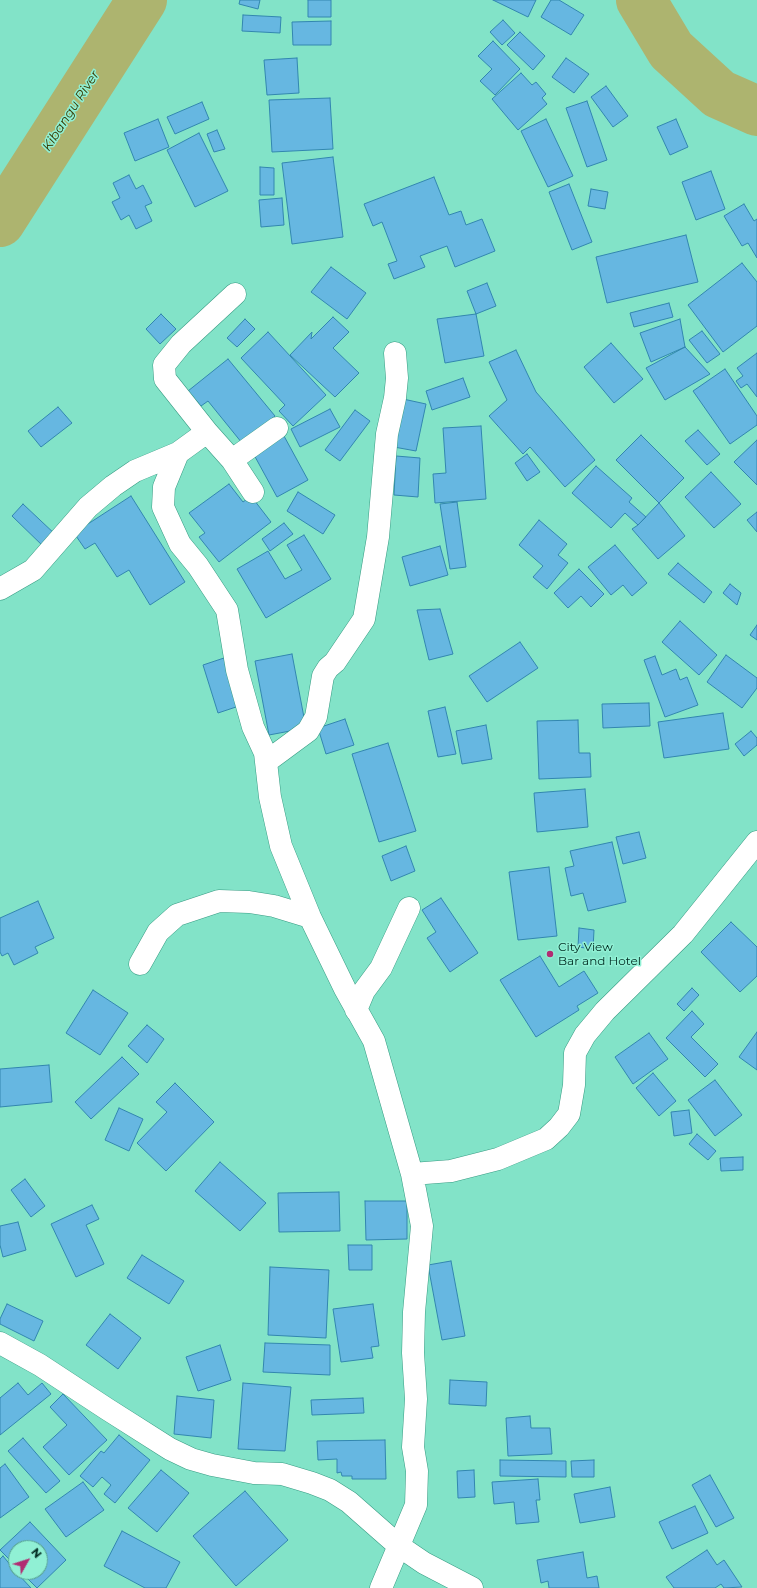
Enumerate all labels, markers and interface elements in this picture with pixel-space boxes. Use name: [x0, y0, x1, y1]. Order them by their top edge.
water label: Kibangu River: [39, 68, 103, 154]
place label: City View Bar and Hotel: [558, 940, 641, 968]
marker: City View Bar and Hotel: [545, 949, 555, 959]
north arrow: [8, 1540, 48, 1580]
text: N: [28, 1545, 45, 1561]

